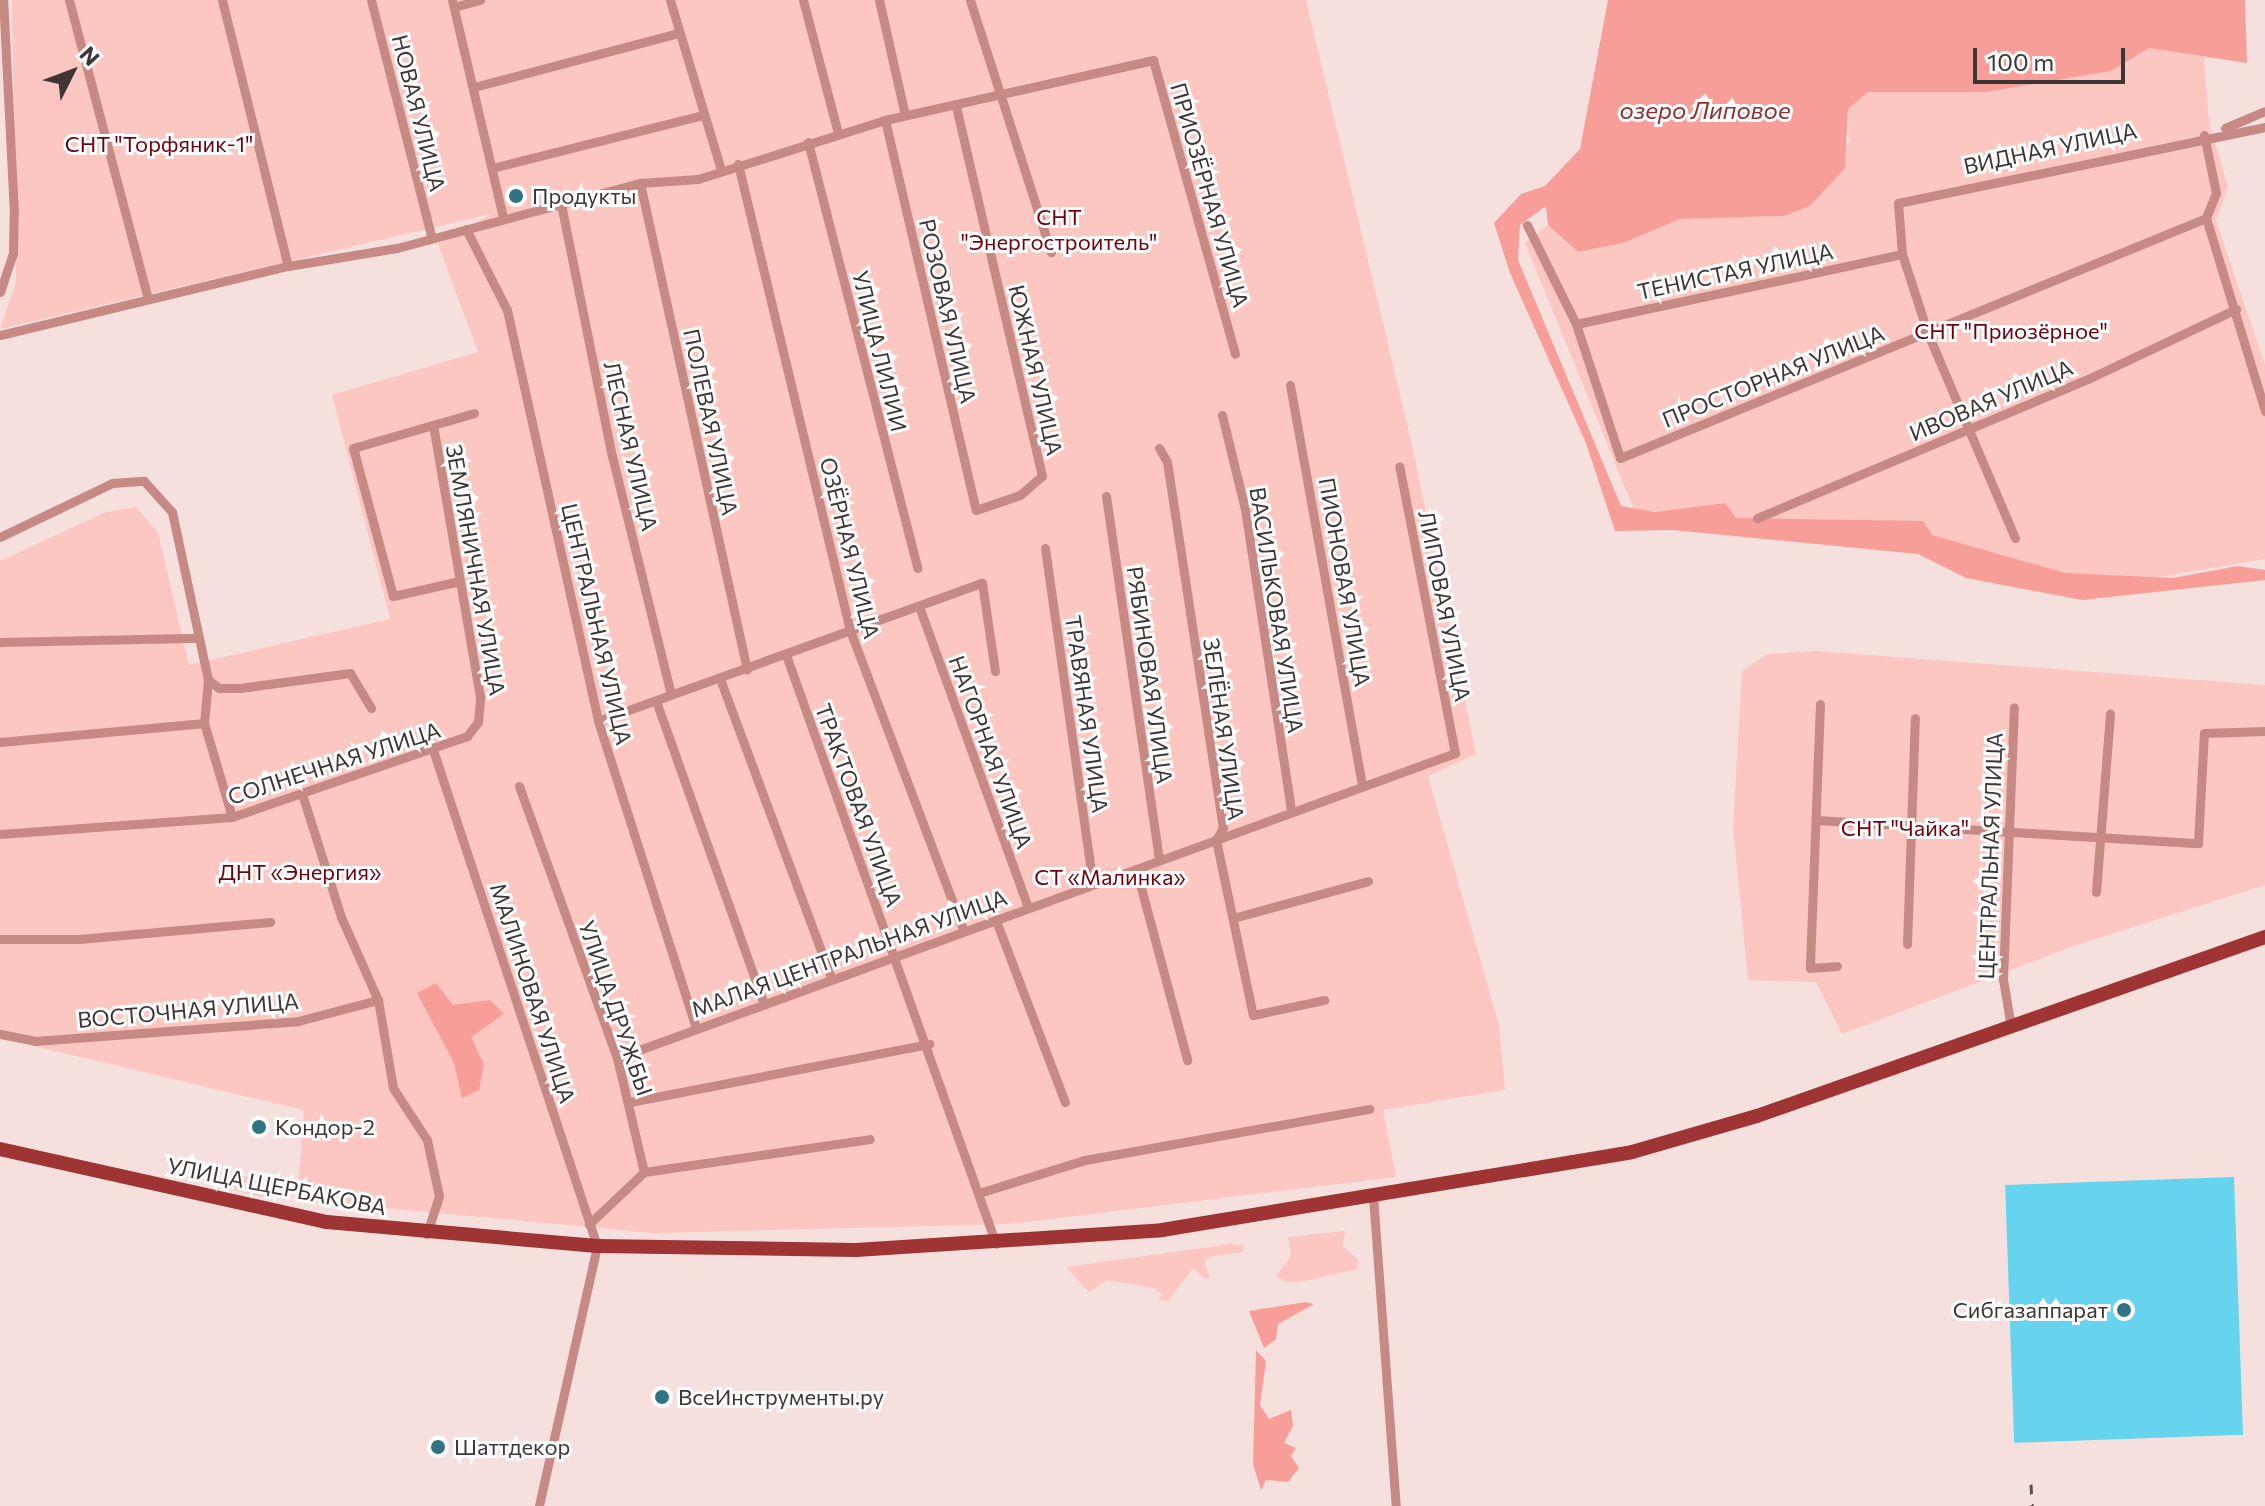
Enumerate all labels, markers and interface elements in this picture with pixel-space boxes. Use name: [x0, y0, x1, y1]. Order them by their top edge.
north arrow: [32, 32, 112, 112]
street label: НОВАЯ УЛИЦА: [387, 32, 451, 194]
scale bar: [1977, 32, 2129, 82]
text: N: [75, 40, 106, 71]
text: 100 m: [1987, 47, 2054, 76]
street label: ПРИОЗЁРНАЯ УЛИЦА: [1165, 79, 1255, 311]
water label: озеро Липовое: [1619, 96, 1791, 124]
street label: ВИДНАЯ УЛИЦА: [1961, 117, 2139, 179]
park label: СНТ "Торфяник-1": [65, 131, 253, 157]
place label: Продукты: [532, 183, 636, 209]
marker: Продукты: [507, 187, 525, 205]
park label: СНТ "Энергостроитель": [961, 203, 1157, 254]
street label: РОЗОВАЯ УЛИЦА: [914, 216, 982, 406]
street label: ТЕНИСТАЯ УЛИЦА: [1635, 237, 1835, 305]
street label: УЛИЦА ЛИЛИИ: [847, 268, 913, 434]
street label: ЮЖНАЯ УЛИЦА: [1004, 282, 1068, 458]
park label: СНТ "Приозёрное": [1914, 318, 2108, 344]
street label: ПРОСТОРНАЯ УЛИЦА: [1658, 319, 1888, 433]
street label: ПОЛЕВАЯ УЛИЦА: [678, 326, 744, 518]
street label: ИВОВАЯ УЛИЦА: [1905, 354, 2077, 446]
street label: ЛЕСНАЯ УЛИЦА: [599, 359, 663, 533]
street label: ЗЕМЛЯНИЧНАЯ УЛИЦА: [441, 442, 511, 698]
street label: ОЗЁРНАЯ УЛИЦА: [815, 455, 885, 641]
street label: ПИОНОВАЯ УЛИЦА: [1314, 475, 1376, 689]
street label: ВАСИЛЬКОВАЯ УЛИЦА: [1244, 485, 1310, 735]
street label: ЦЕНТРАЛЬНАЯ УЛИЦА: [556, 501, 638, 747]
street label: ЛИПОВАЯ УЛИЦА: [1414, 508, 1476, 704]
street label: РЯБИНОВАЯ УЛИЦА: [1122, 564, 1178, 786]
street label: ТРАВЯНАЯ УЛИЦА: [1060, 613, 1114, 815]
street label: ЗЕЛЁНАЯ УЛИЦА: [1198, 636, 1250, 822]
street label: НАГОРНАЯ УЛИЦА: [944, 652, 1038, 852]
street label: ТРАКТОВАЯ УЛИЦА: [810, 700, 908, 910]
street label: СОЛНЕЧНАЯ УЛИЦА: [224, 716, 444, 810]
street label: ЦЕНТРАЛЬНАЯ УЛИЦА: [1972, 732, 2008, 980]
park label: СНТ "Чайка": [1841, 815, 1969, 841]
park label: ДНТ «Энергия»: [219, 859, 381, 885]
park label: CТ «Малинка»: [1034, 864, 1186, 890]
street label: МАЛИНОВАЯ УЛИЦА: [485, 880, 581, 1106]
street label: МАЛАЯ ЦЕНТРАЛЬНАЯ УЛИЦА: [688, 883, 1010, 1023]
street label: УЛИЦА ДРУЖБЫ: [574, 917, 658, 1099]
street label: ВОСТОЧНАЯ УЛИЦА: [76, 987, 300, 1033]
place label: Кондор-2: [275, 1114, 375, 1140]
marker: Кондор-2: [250, 1118, 268, 1136]
street label: УЛИЦА ЩЕРБАКОВА: [165, 1152, 389, 1220]
place label: Сибгазаппарат: [1953, 1297, 2108, 1323]
marker: Сибгазаппарат: [2115, 1301, 2133, 1319]
place label: ВсеИнструменты.ру: [678, 1384, 884, 1410]
marker: ВсеИнструменты.ру: [653, 1388, 671, 1406]
place label: Шаттдекор: [454, 1434, 570, 1460]
marker: Шаттдекор: [429, 1438, 447, 1456]

